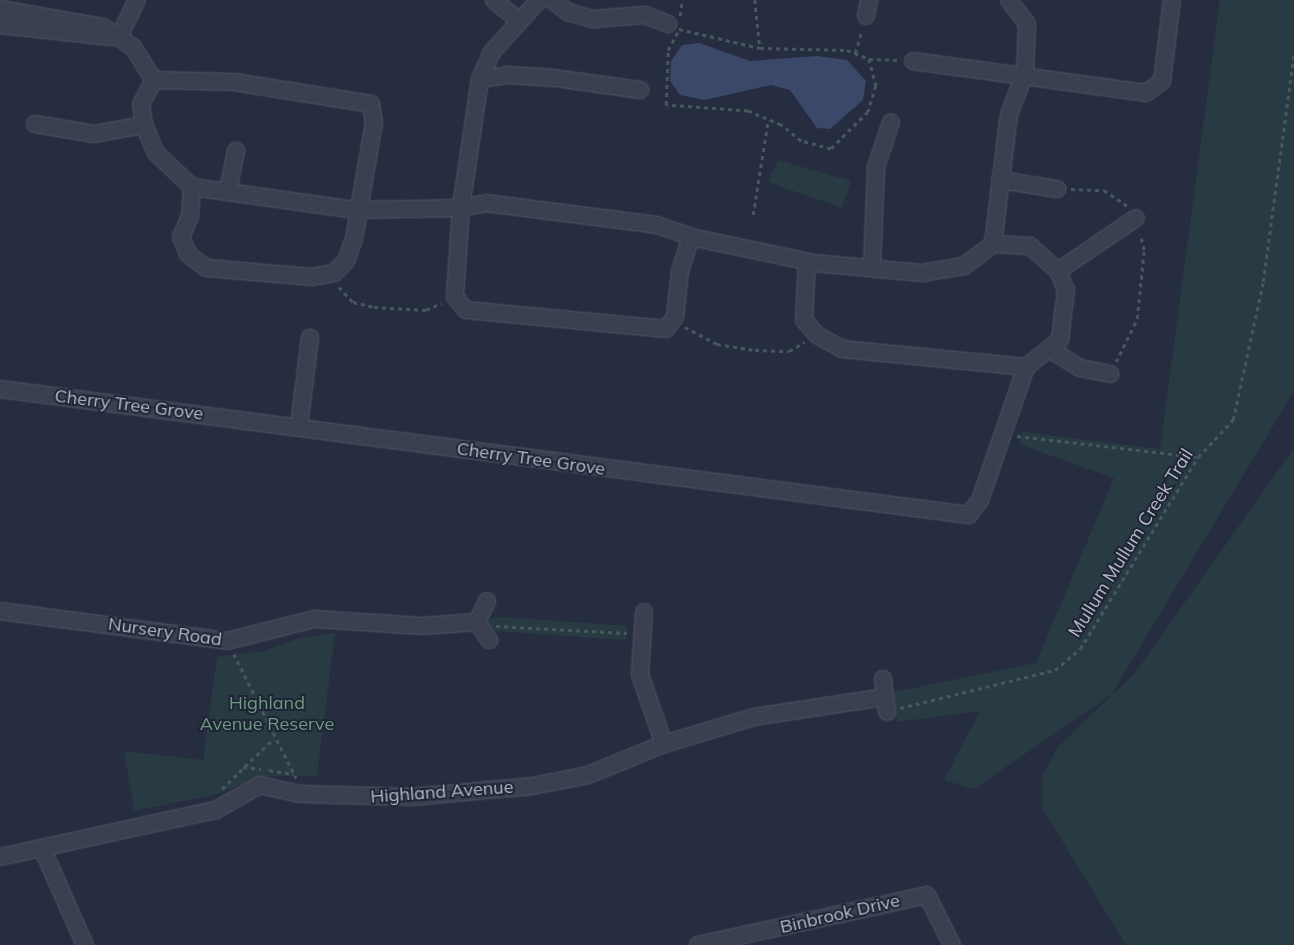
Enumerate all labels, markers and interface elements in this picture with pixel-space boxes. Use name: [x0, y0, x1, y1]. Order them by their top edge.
street label: Cherry Tree Grove: [53, 385, 205, 425]
street label: Cherry Tree Grove: [455, 438, 607, 480]
street label: Mullum Mullum Creek Trail: [1064, 445, 1198, 641]
street label: Nursery Road: [107, 613, 223, 651]
park label: Highland Avenue Reserve: [200, 693, 334, 736]
street label: Highland Avenue: [370, 776, 514, 808]
street label: Binbrook Drive: [778, 890, 902, 938]

